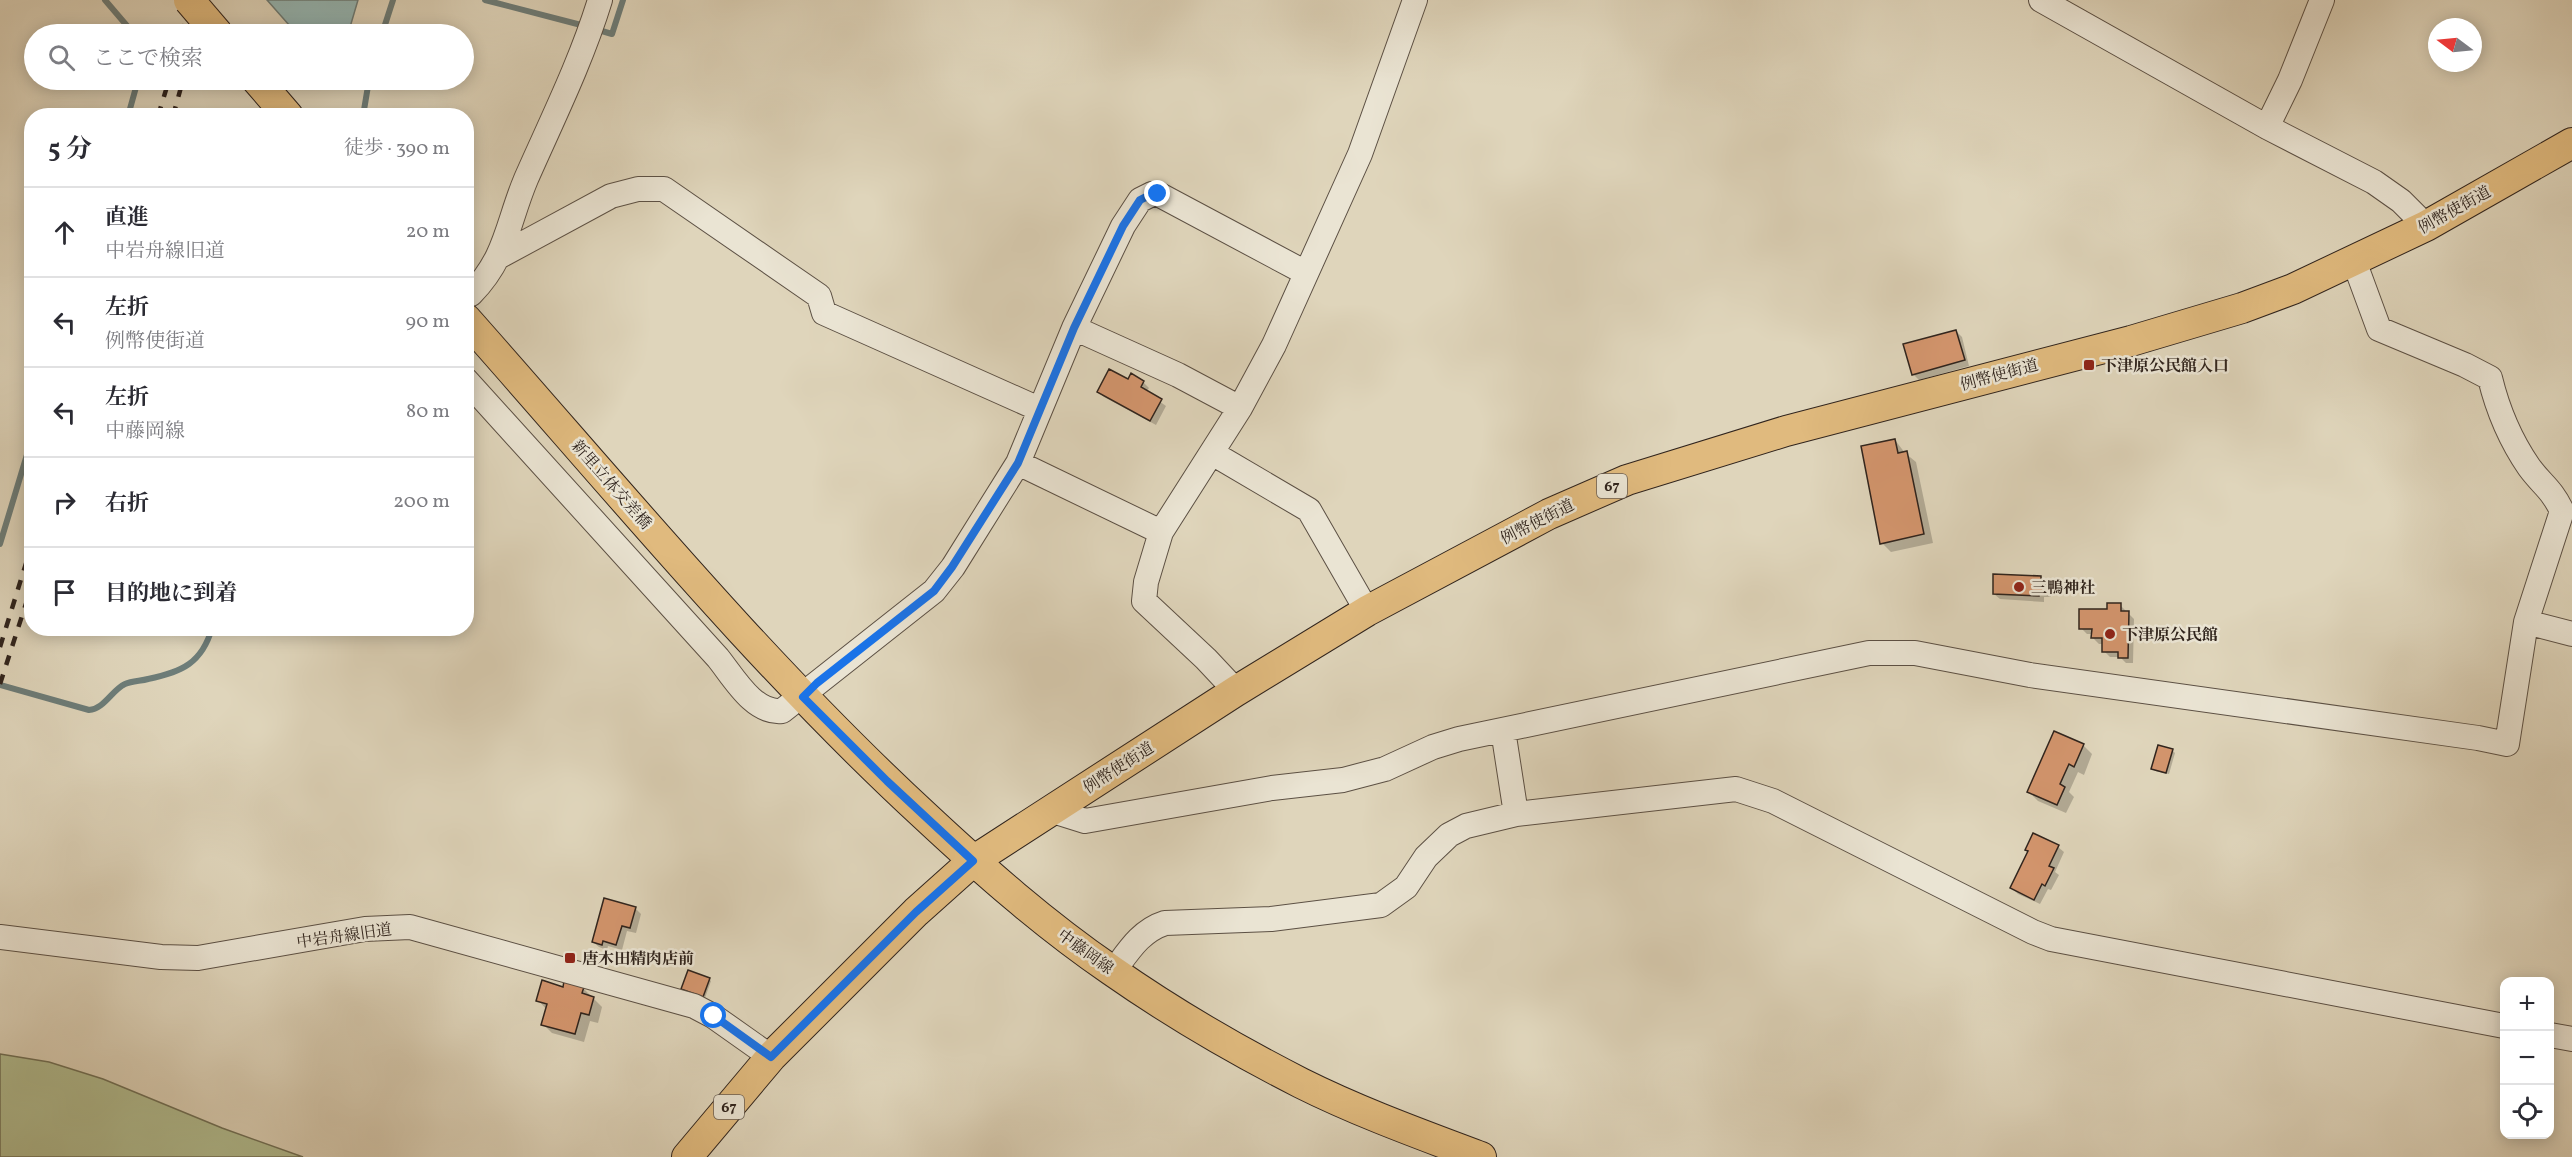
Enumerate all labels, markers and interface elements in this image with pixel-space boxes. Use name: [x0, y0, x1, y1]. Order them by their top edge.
north arrow: [2428, 18, 2482, 72]
search box: [24, 24, 474, 90]
icon: search: [45, 41, 78, 74]
text: ここで検索: [93, 44, 203, 75]
text: 5 分: [48, 132, 92, 168]
text: 徒歩 · 390 m: [344, 135, 450, 163]
route end: [1144, 180, 1170, 206]
street label: 例幣使街道: [2415, 182, 2495, 240]
text: 直進: [105, 203, 149, 234]
icon: ahead: [48, 216, 81, 249]
text: 20 m: [406, 218, 450, 246]
text: 中岩舟線旧道: [105, 238, 225, 266]
text: 左折: [105, 293, 149, 324]
icon: left: [48, 306, 81, 339]
text: 90 m: [406, 308, 450, 336]
text: 例幣使街道: [105, 328, 205, 356]
street label: 例幣使街道: [1958, 355, 2041, 397]
place label: 下津原公民館入口: [2101, 356, 2229, 378]
marker: 下津原公民館入口: [2082, 358, 2096, 372]
text: 左折: [105, 383, 149, 414]
icon: left: [48, 396, 81, 429]
text: 80 m: [406, 398, 450, 426]
text: 中藤岡線: [105, 418, 185, 446]
street label: 新里立体交差橋: [565, 436, 656, 535]
road number: 67: [1597, 474, 1627, 498]
icon: right: [48, 486, 81, 519]
text: 200 m: [393, 488, 450, 516]
text: 右折: [105, 489, 149, 520]
street label: 例幣使街道: [1497, 495, 1579, 551]
icon: arrive: [48, 576, 81, 609]
place label: 三鴨神社: [2031, 578, 2095, 600]
text: 目的地に到着: [105, 579, 237, 610]
marker: 三鴨神社: [2012, 580, 2026, 594]
place label: 下津原公民館: [2122, 625, 2218, 647]
marker: 下津原公民館: [2103, 627, 2117, 641]
street label: 例幣使街道: [1080, 738, 1159, 800]
street label: 中岩舟線旧道: [295, 919, 393, 955]
street label: 中藤岡線: [1052, 925, 1117, 980]
place label: 唐木田精肉店前: [582, 949, 694, 971]
marker: 唐木田精肉店前: [563, 951, 577, 965]
map controls: [2500, 977, 2554, 1139]
button: +: [2500, 977, 2554, 1031]
route start: [700, 1002, 726, 1028]
button: −: [2500, 1031, 2554, 1085]
button: locate: [2500, 1085, 2554, 1139]
road number: 67: [714, 1095, 744, 1119]

